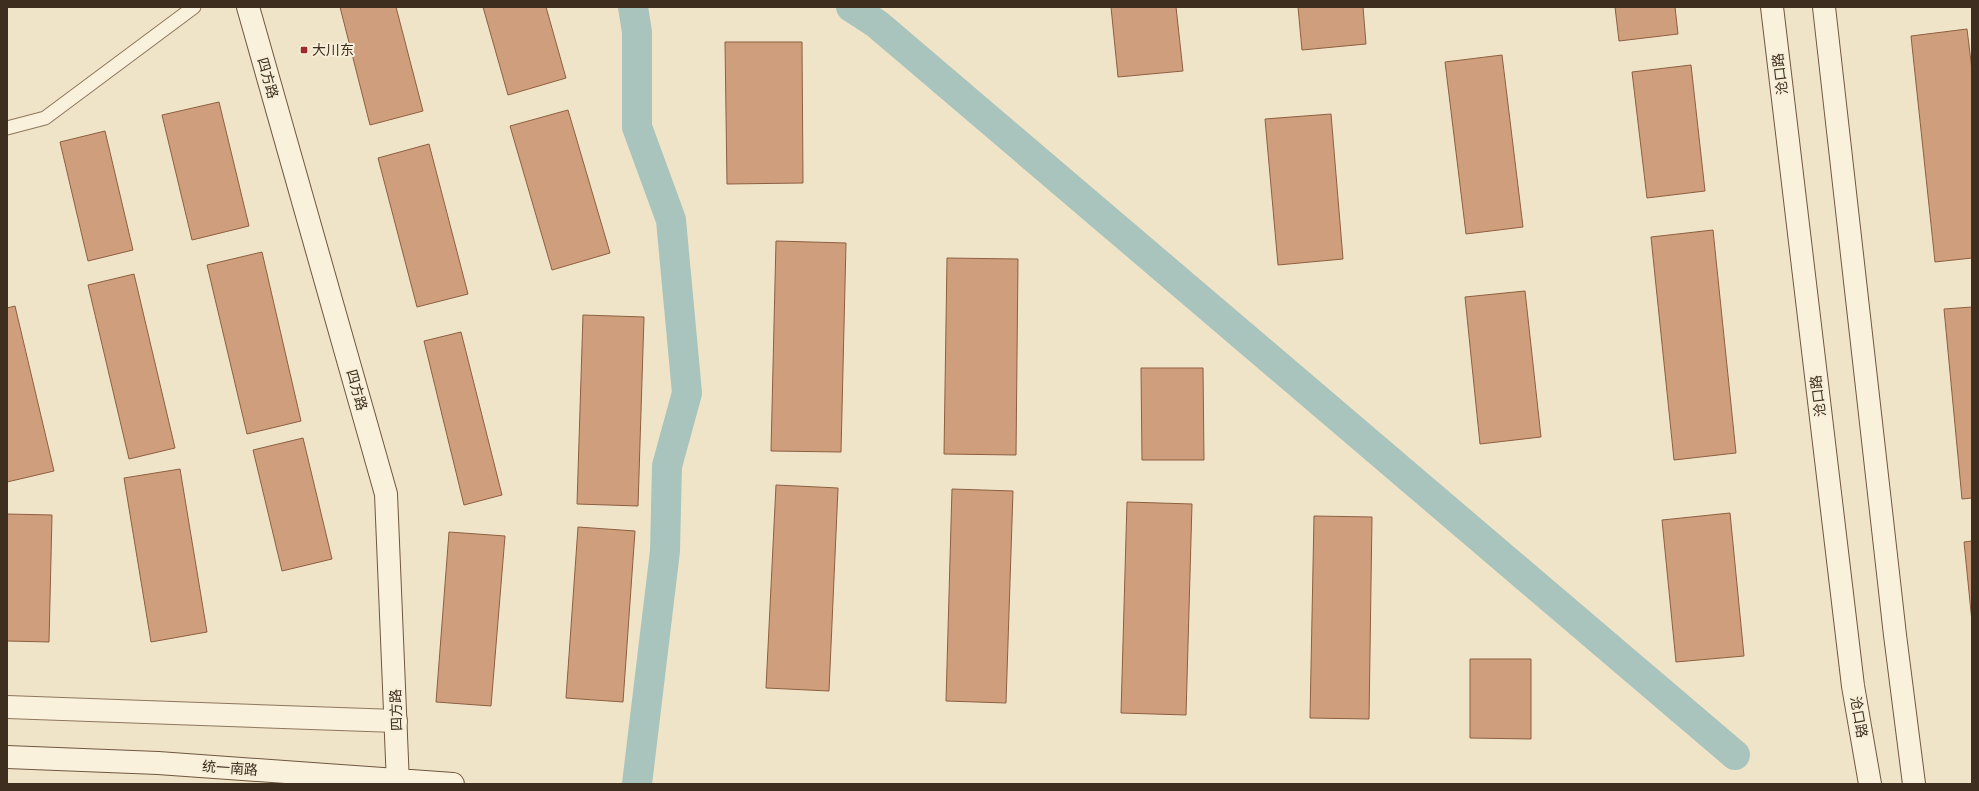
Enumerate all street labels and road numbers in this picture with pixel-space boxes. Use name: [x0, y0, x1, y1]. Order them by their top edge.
street label: 沧口路: [1770, 52, 1791, 96]
street label: 四方路: [254, 56, 281, 101]
street label: 四方路: [343, 368, 370, 413]
street label: 沧口路: [1808, 374, 1829, 418]
street label: 四方路: [387, 689, 406, 731]
street label: 沧口路: [1846, 695, 1871, 739]
street label: 统一南路: [201, 758, 258, 779]

